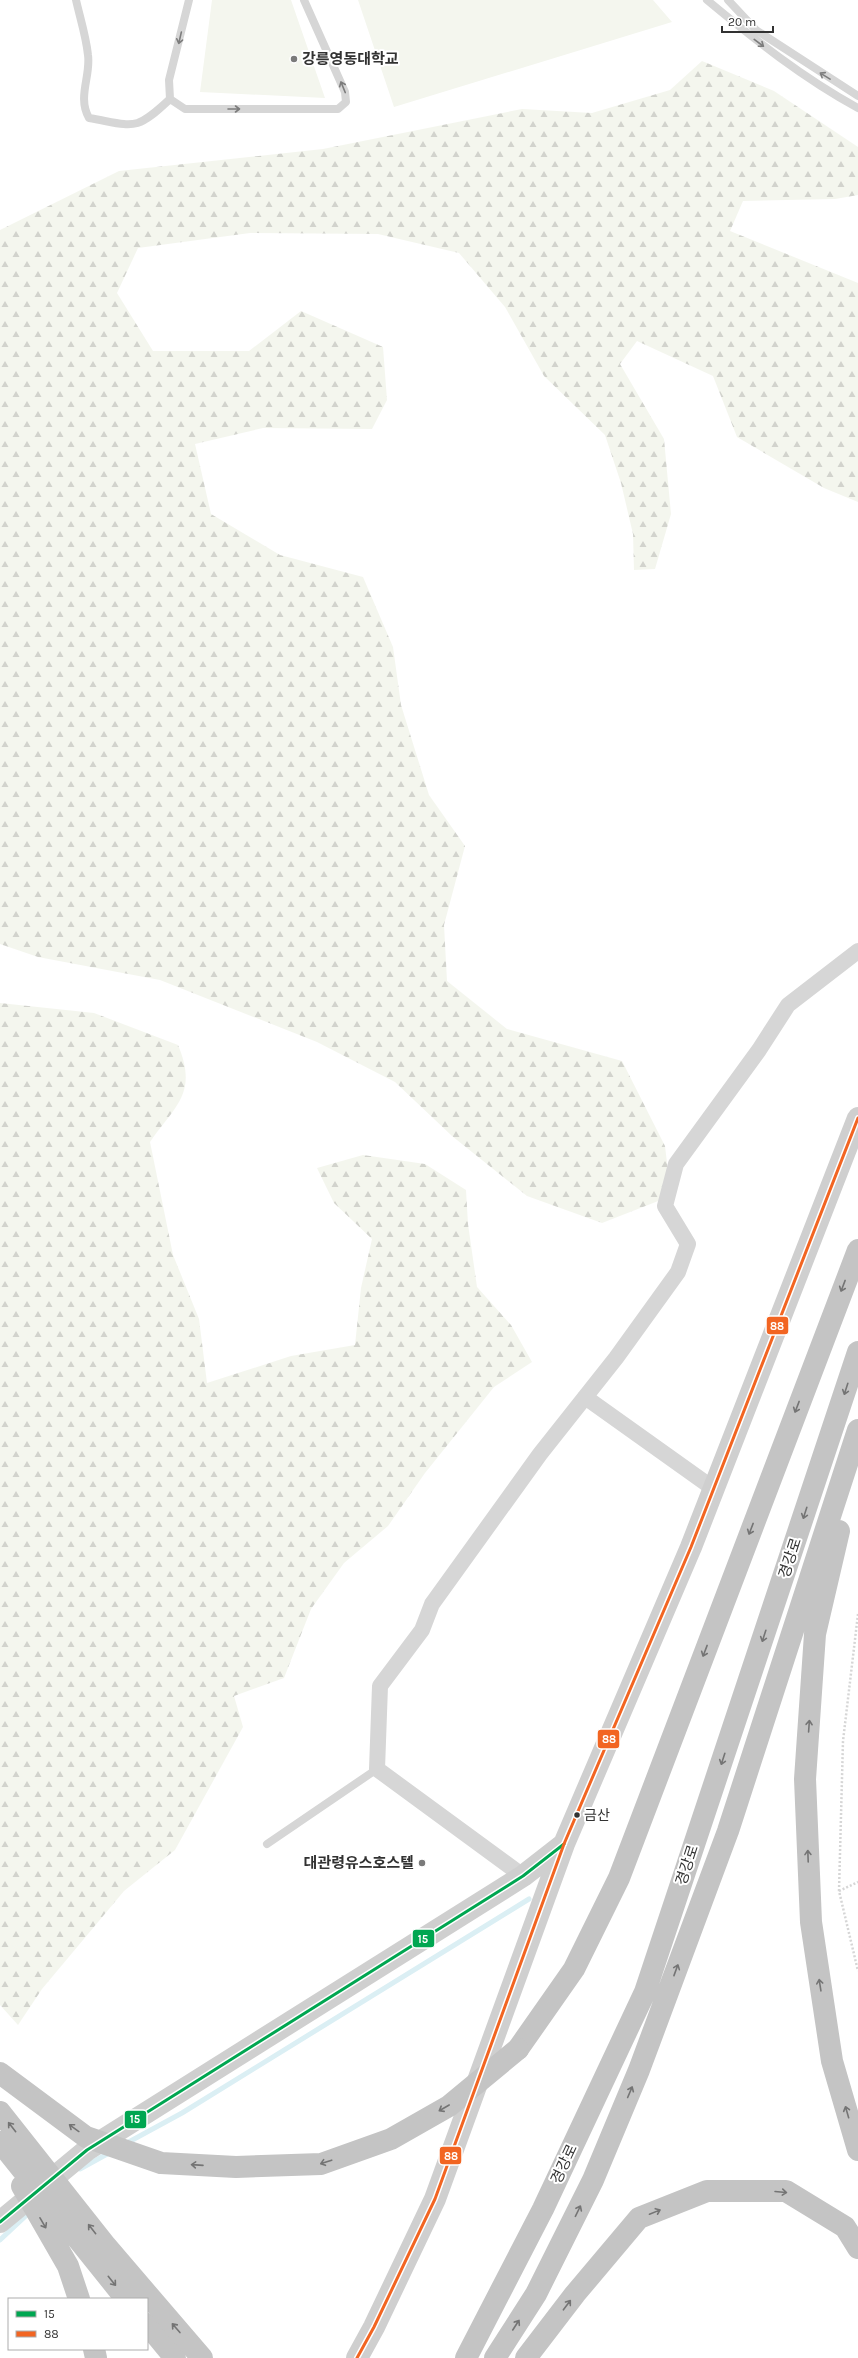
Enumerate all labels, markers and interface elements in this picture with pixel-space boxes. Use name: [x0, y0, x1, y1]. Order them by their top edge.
scale bar: [722, 8, 773, 34]
text: 20 m: [728, 15, 756, 29]
one-way arrow: [175, 31, 183, 44]
one-way arrow: [753, 39, 764, 47]
place label: 강릉영동대학교: [302, 50, 399, 68]
marker: 강릉영동대학교: [289, 54, 299, 64]
one-way arrow: [819, 71, 831, 79]
one-way arrow: [338, 81, 346, 93]
one-way arrow: [227, 105, 240, 113]
one-way arrow: [839, 1279, 847, 1291]
line badge: 88: [766, 1316, 789, 1335]
text: 88: [770, 1320, 784, 1333]
one-way arrow: [842, 1383, 849, 1396]
one-way arrow: [793, 1401, 801, 1413]
one-way arrow: [801, 1506, 808, 1519]
one-way arrow: [747, 1523, 755, 1535]
street label: 경강로: [775, 1536, 805, 1580]
one-way arrow: [760, 1629, 767, 1642]
one-way arrow: [701, 1644, 709, 1656]
one-way arrow: [806, 1720, 813, 1733]
line badge: 88: [597, 1729, 620, 1749]
text: 88: [602, 1733, 616, 1746]
one-way arrow: [719, 1753, 726, 1766]
place label: 금산: [584, 1807, 610, 1824]
marker: 금산: [572, 1810, 582, 1820]
street label: 경강로: [672, 1843, 702, 1887]
one-way arrow: [805, 1850, 812, 1863]
place label: 대관령유스호스텔: [304, 1854, 414, 1872]
marker: 대관령유스호스텔: [417, 1858, 427, 1868]
line badge: 15: [412, 1929, 435, 1948]
text: 15: [418, 1933, 428, 1946]
one-way arrow: [673, 1965, 681, 1977]
one-way arrow: [816, 1979, 824, 1992]
one-way arrow: [627, 2086, 634, 2098]
one-way arrow: [438, 2105, 450, 2113]
one-way arrow: [843, 2106, 850, 2119]
line badge: 15: [124, 2110, 147, 2129]
text: 15: [130, 2113, 140, 2126]
one-way arrow: [8, 2121, 16, 2132]
one-way arrow: [69, 2124, 80, 2132]
street label: 경강로: [547, 2141, 581, 2187]
line badge: 88: [439, 2146, 462, 2165]
text: 88: [444, 2150, 458, 2163]
one-way arrow: [320, 2159, 333, 2166]
one-way arrow: [191, 2161, 204, 2168]
one-way arrow: [774, 2188, 787, 2195]
one-way arrow: [575, 2205, 582, 2217]
one-way arrow: [649, 2208, 661, 2215]
one-way arrow: [40, 2217, 48, 2229]
one-way arrow: [88, 2224, 96, 2235]
one-way arrow: [108, 2276, 116, 2287]
legend: [8, 2298, 148, 2350]
one-way arrow: [562, 2299, 571, 2310]
text: 15: [44, 2307, 55, 2321]
one-way arrow: [512, 2320, 520, 2331]
one-way arrow: [172, 2323, 181, 2334]
text: 88: [44, 2327, 59, 2341]

